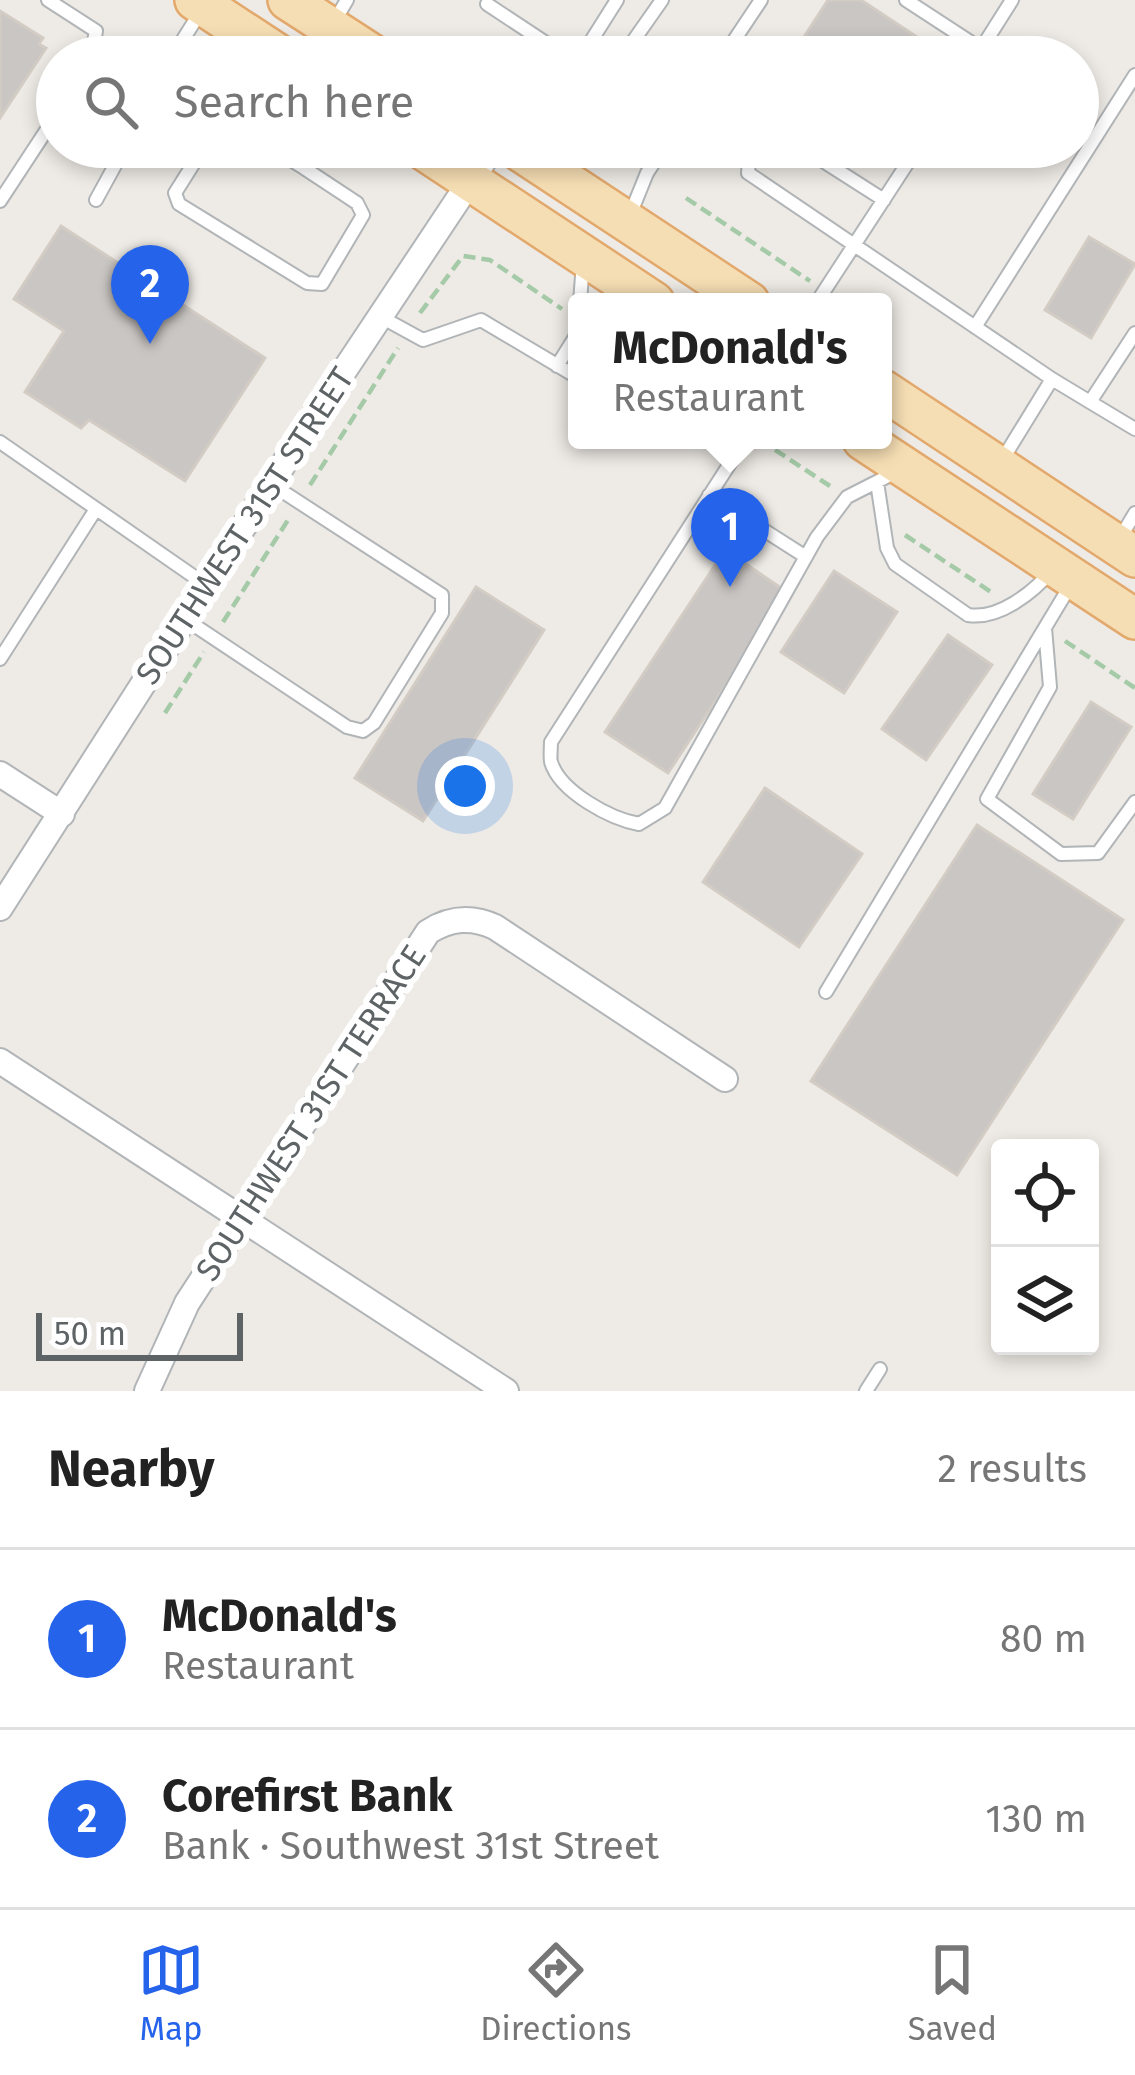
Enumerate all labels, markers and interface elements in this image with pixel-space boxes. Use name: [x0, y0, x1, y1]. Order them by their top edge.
search box: [36, 36, 1099, 168]
icon: search: [78, 69, 144, 135]
text: Search here: [174, 75, 414, 129]
pin: 2: [111, 245, 189, 344]
popup: [568, 293, 892, 449]
text: McDonald's: [613, 321, 847, 375]
street label: SOUTHWEST 31ST STREET: [128, 360, 362, 692]
text: Restaurant: [613, 375, 805, 421]
pin: 1: [691, 488, 769, 587]
your location: [435, 756, 495, 816]
street label: SOUTHWEST 31ST TERRACE: [187, 938, 435, 1288]
map controls: [991, 1139, 1099, 1355]
button: locate: [991, 1139, 1099, 1247]
button: layers: [991, 1247, 1099, 1355]
scale bar: [36, 1307, 243, 1360]
text: 50 m: [54, 1314, 126, 1354]
text: Nearby: [48, 1438, 214, 1500]
text: 2 results: [938, 1446, 1087, 1492]
text: McDonald's: [162, 1589, 397, 1643]
text: 1: [78, 1616, 96, 1662]
text: 80 m: [1000, 1616, 1087, 1662]
text: Restaurant: [162, 1643, 354, 1689]
text: Corefirst Bank: [162, 1769, 452, 1823]
text: 2: [77, 1796, 97, 1842]
text: 130 m: [985, 1796, 1087, 1842]
text: Bank · Southwest 31st Street: [162, 1823, 659, 1869]
tab: Map: [138, 1937, 204, 2049]
tab: Directions: [480, 1937, 632, 2049]
tab: Saved: [908, 1937, 997, 2049]

